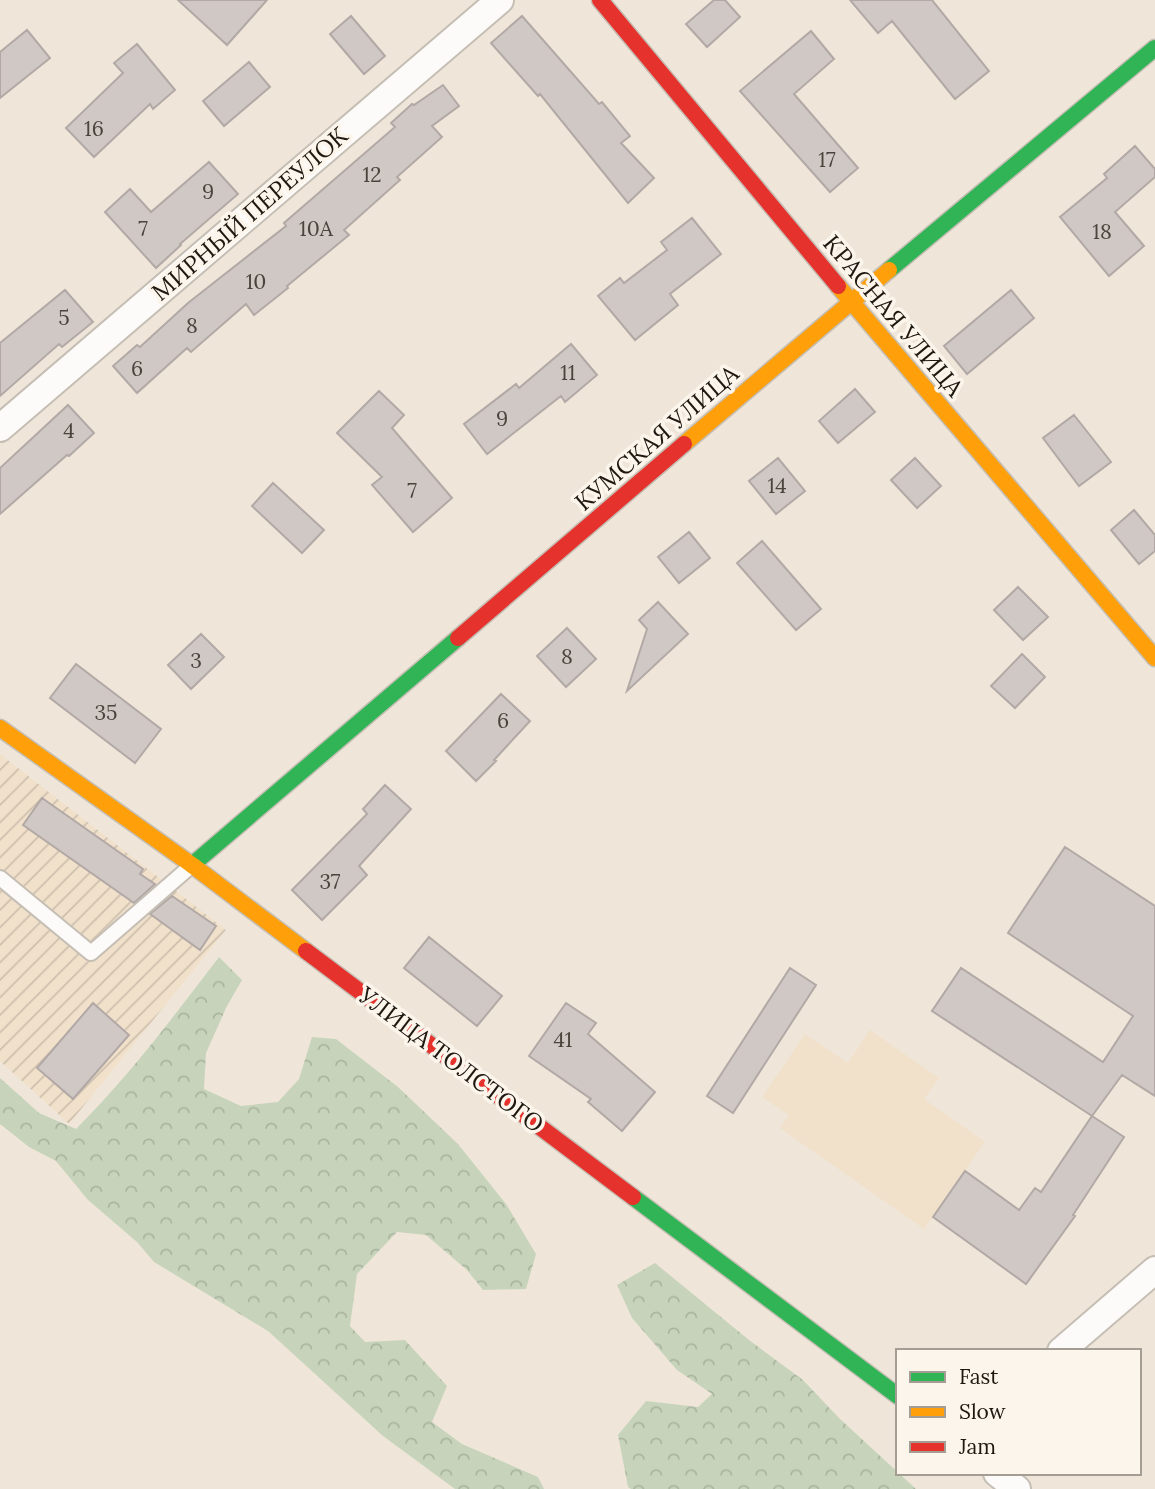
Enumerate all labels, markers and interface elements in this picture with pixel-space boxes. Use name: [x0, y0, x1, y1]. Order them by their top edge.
house number: 16: [84, 115, 104, 142]
street label: МИРНЫЙ ПЕРЕУЛОК: [145, 119, 355, 307]
house number: 17: [818, 146, 836, 173]
house number: 12: [363, 161, 381, 188]
house number: 9: [202, 178, 214, 205]
house number: 7: [138, 215, 148, 242]
house number: 10А: [299, 215, 334, 242]
house number: 18: [1092, 218, 1112, 245]
street label: КРАСНАЯ УЛИЦА: [817, 228, 971, 404]
house number: 10: [246, 268, 266, 295]
house number: 5: [58, 304, 70, 331]
house number: 8: [186, 312, 198, 339]
house number: 6: [131, 355, 143, 382]
street label: КУМСКАЯ УЛИЦА: [568, 357, 746, 517]
house number: 11: [560, 359, 576, 386]
house number: 9: [496, 405, 508, 432]
house number: 4: [63, 417, 75, 444]
house number: 14: [767, 472, 787, 499]
house number: 7: [407, 477, 417, 504]
house number: 8: [561, 643, 573, 670]
house number: 3: [190, 647, 202, 674]
house number: 35: [94, 699, 118, 726]
house number: 6: [497, 707, 509, 734]
house number: 37: [320, 868, 341, 895]
street label: УЛИЦА ТОЛСТОГО: [352, 979, 550, 1139]
house number: 41: [553, 1026, 573, 1053]
legend: [896, 1349, 1141, 1475]
text: Fast: [959, 1363, 999, 1390]
text: Slow: [959, 1398, 1006, 1425]
text: Jam: [958, 1433, 996, 1460]

